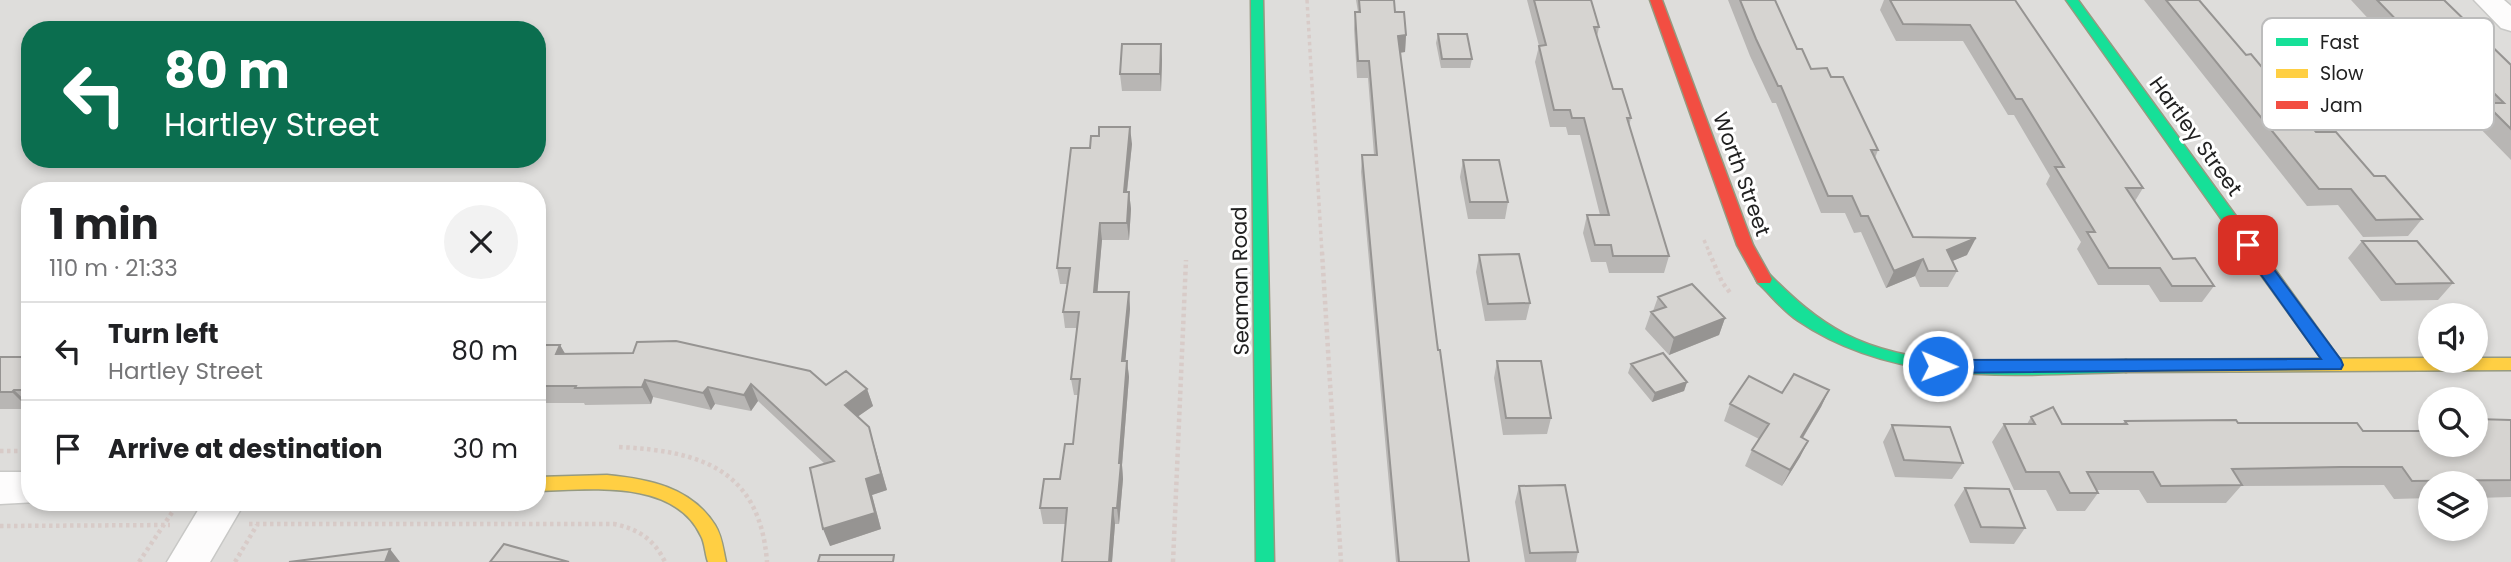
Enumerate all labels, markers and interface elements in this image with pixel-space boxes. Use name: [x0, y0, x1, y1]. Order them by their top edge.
legend: [2262, 18, 2494, 130]
text: Fast: [2320, 29, 2359, 56]
text: 80 m: [164, 37, 290, 105]
icon: left: [49, 49, 140, 140]
text: Slow: [2320, 60, 2364, 87]
street label: Hartley Street: [2143, 70, 2249, 202]
text: Jam: [2320, 92, 2362, 119]
text: Hartley Street: [164, 102, 379, 147]
street label: Worth Street: [1706, 108, 1778, 240]
text: 1 min: [49, 195, 159, 254]
button: close: [444, 205, 518, 279]
street label: Seaman Road: [1224, 206, 1256, 356]
pin: [2218, 215, 2278, 275]
icon: arrive: [2229, 226, 2267, 264]
text: 110 m · 21:33: [49, 252, 178, 284]
map controls: [2418, 303, 2488, 541]
button: sound: [2418, 303, 2488, 373]
text: Turn left: [108, 316, 219, 352]
position arrow: [1901, 329, 1975, 403]
icon: left: [49, 332, 87, 370]
text: 80 m: [452, 333, 518, 369]
text: Hartley Street: [108, 355, 263, 387]
button: search: [2418, 387, 2488, 457]
icon: arrive: [49, 430, 87, 468]
text: Arrive at destination: [108, 431, 383, 467]
text: 30 m: [453, 431, 518, 467]
button: layers: [2418, 471, 2488, 541]

